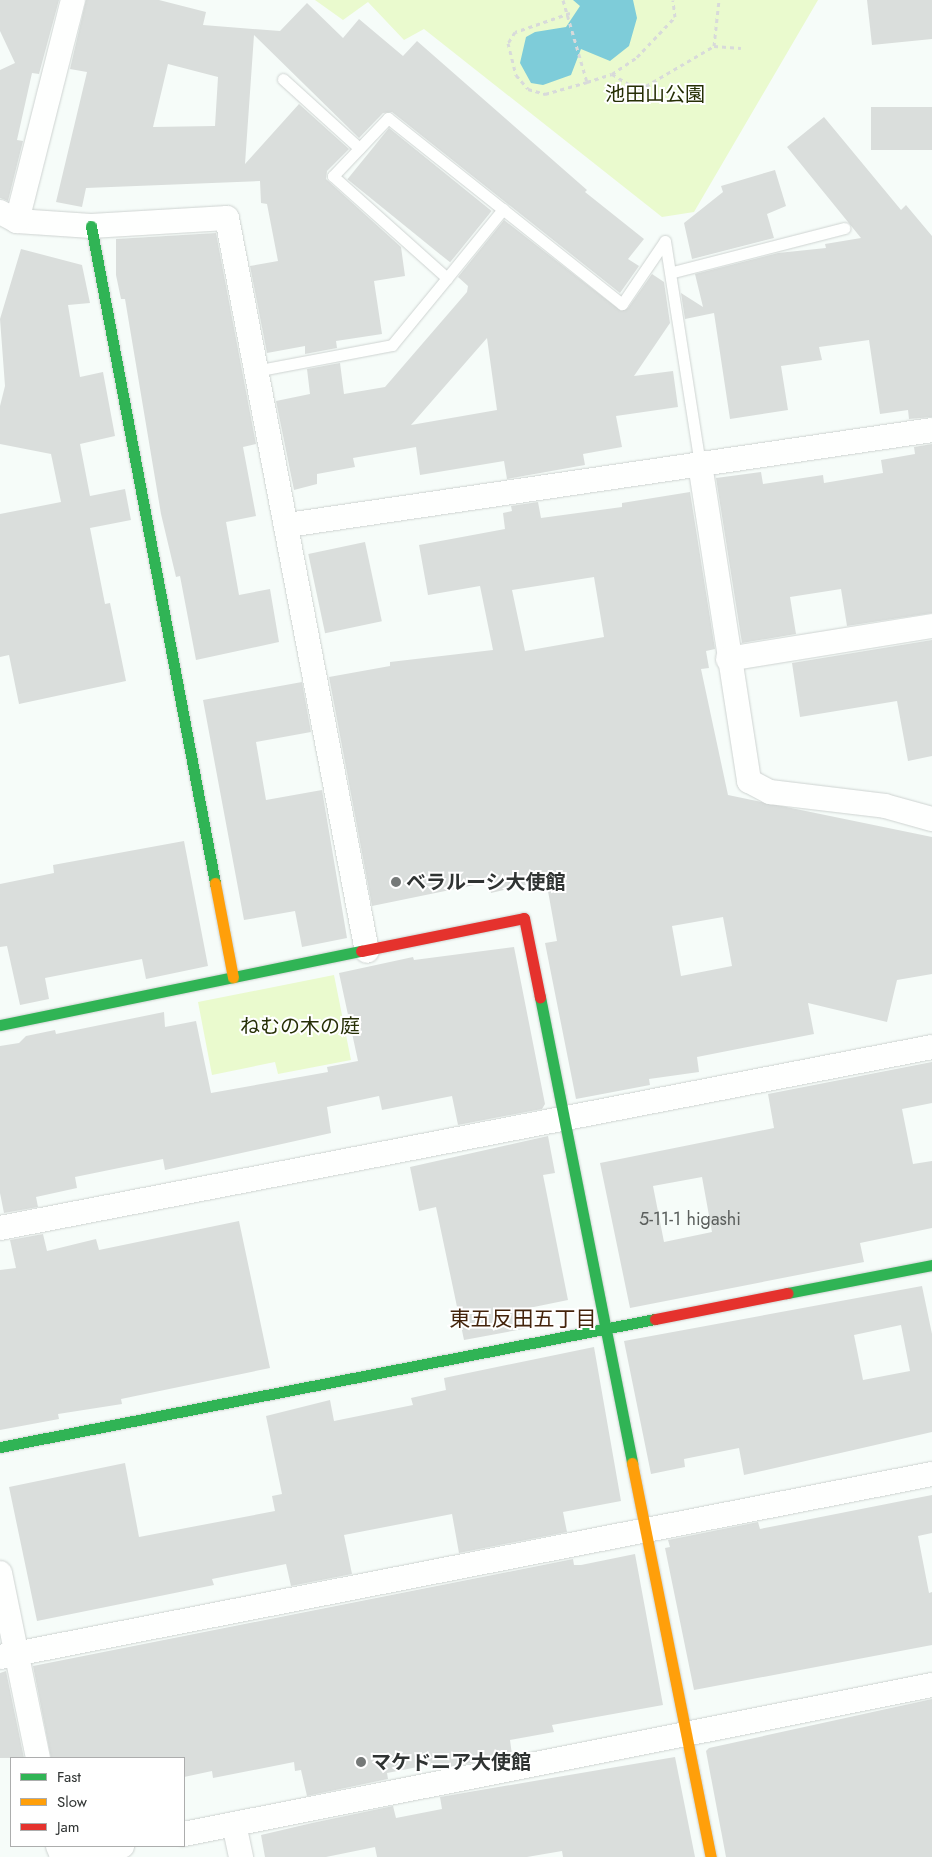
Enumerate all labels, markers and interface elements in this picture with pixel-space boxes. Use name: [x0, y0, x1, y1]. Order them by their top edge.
park label: 池田山公園: [605, 82, 705, 106]
place label: ベラルーシ大使館: [406, 870, 566, 894]
marker: ベラルーシ大使館: [390, 876, 402, 888]
park label: ねむの木の庭: [240, 1014, 360, 1038]
house number: 5-11-1 higashi: [639, 1208, 741, 1230]
district label: 東五反田五丁目: [450, 1306, 596, 1332]
place label: マケドニア大使館: [371, 1750, 531, 1774]
marker: マケドニア大使館: [355, 1756, 367, 1768]
legend: [10, 1757, 185, 1847]
text: Fast: [57, 1766, 81, 1788]
text: Slow: [57, 1791, 87, 1813]
text: Jam: [57, 1816, 80, 1838]

